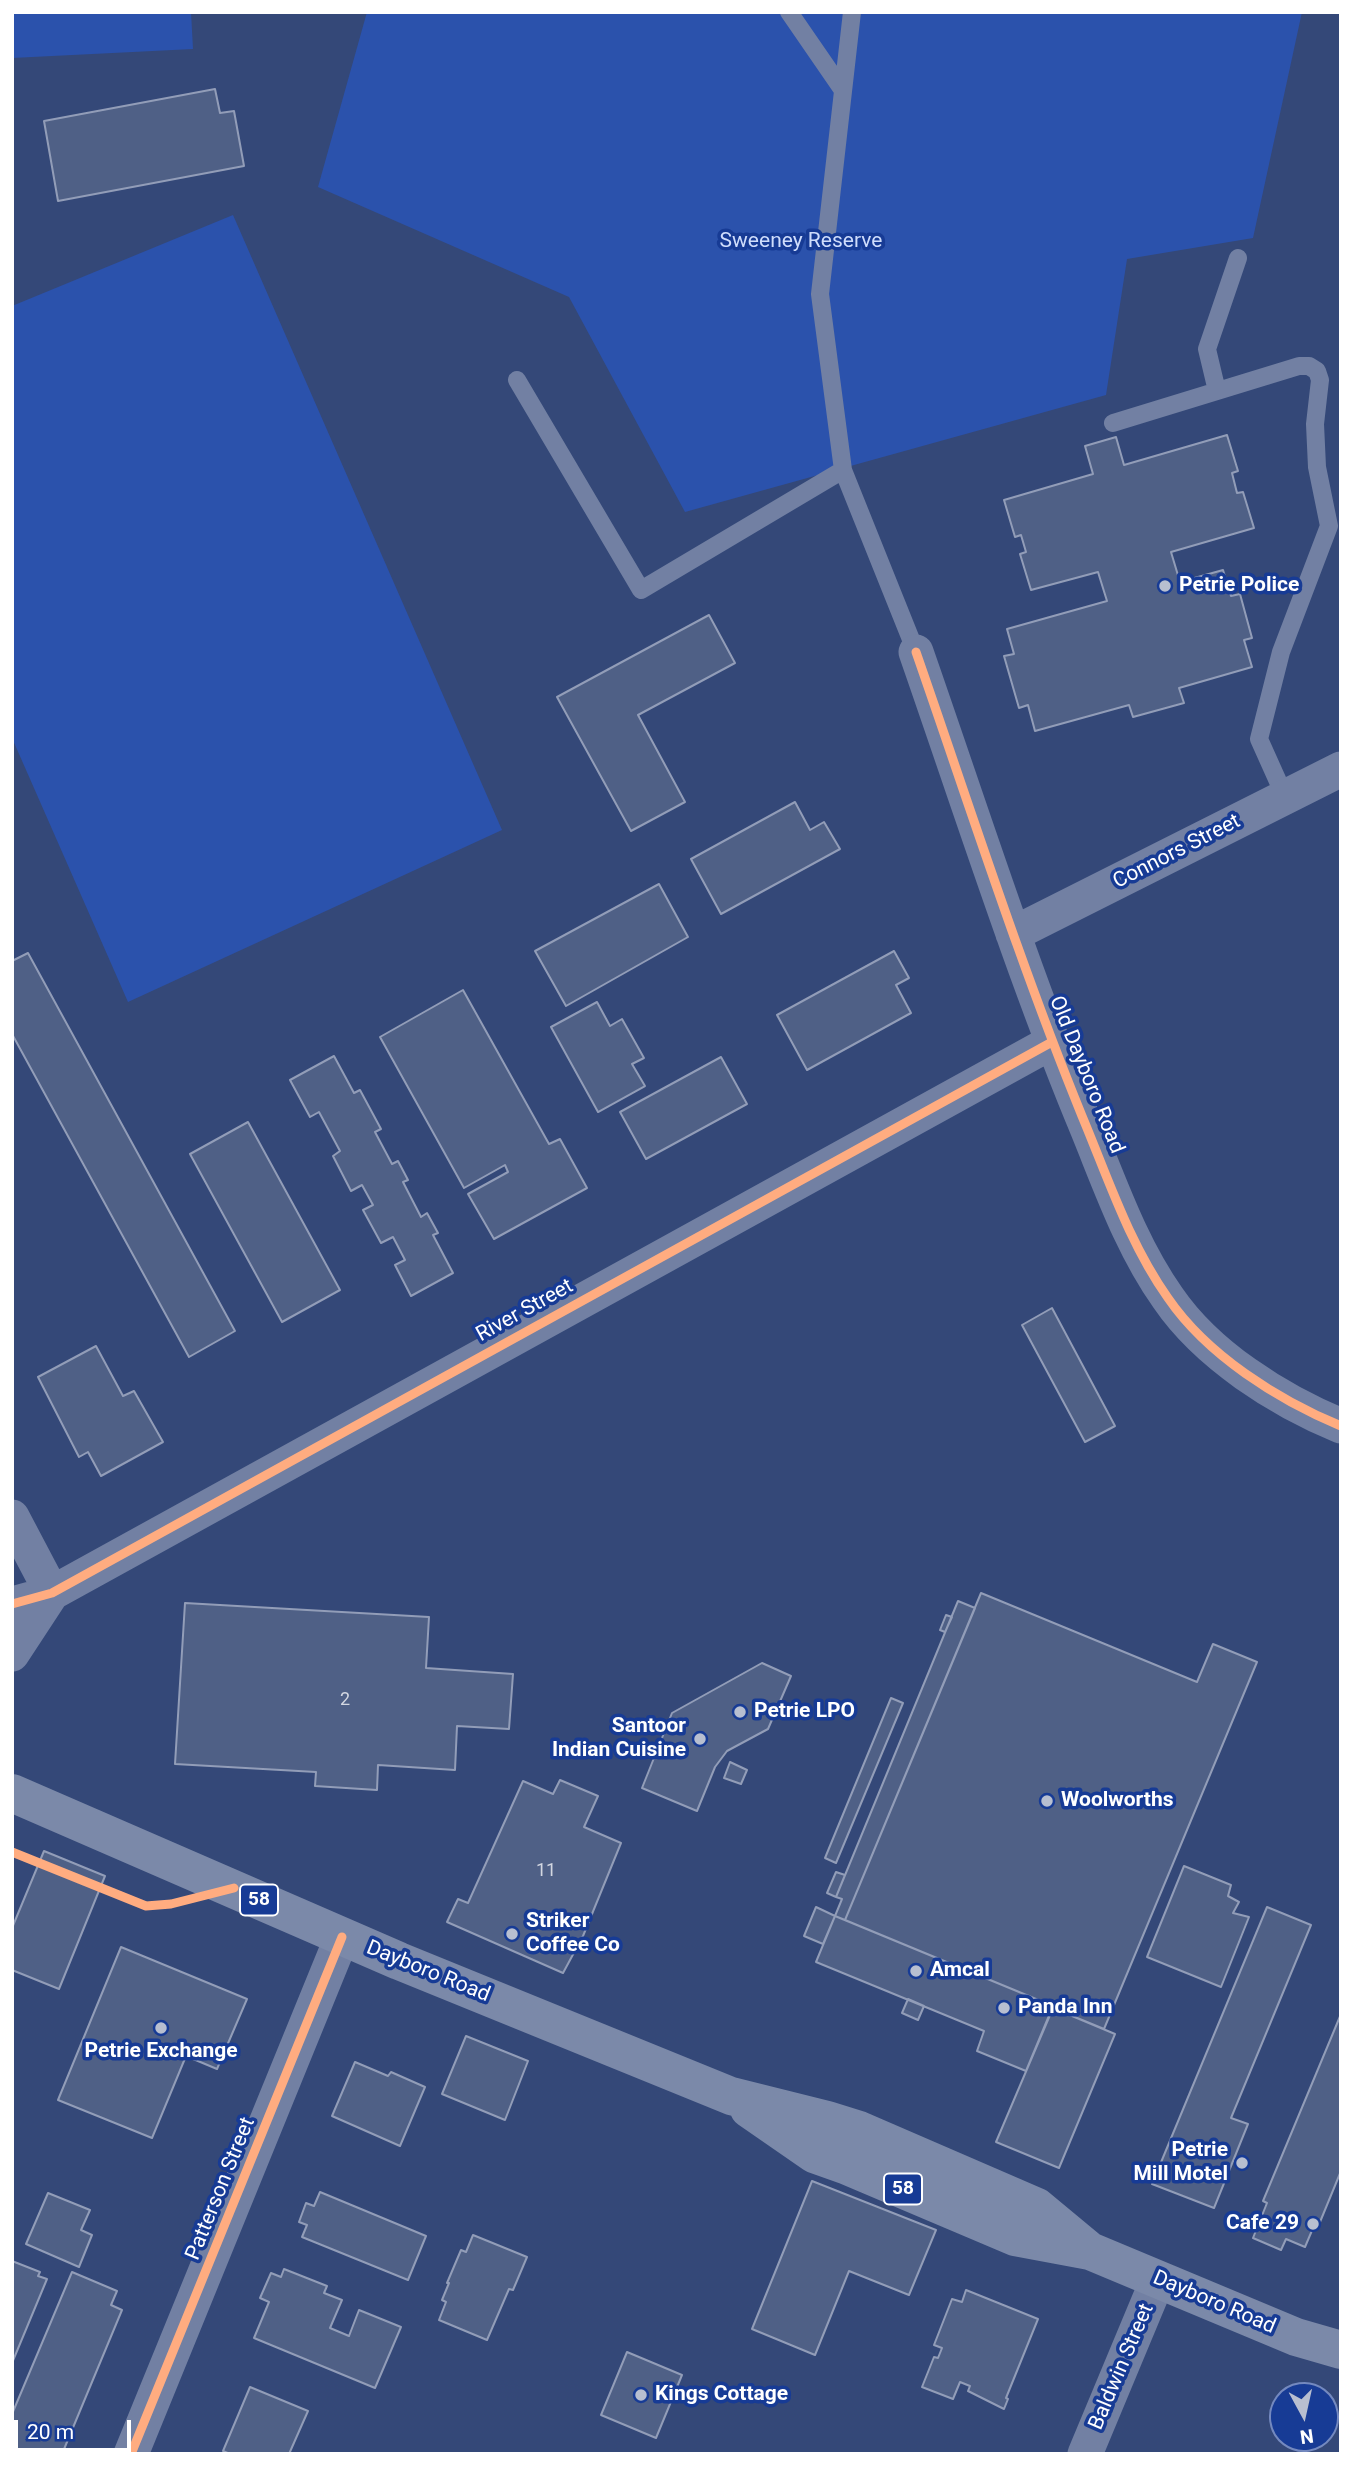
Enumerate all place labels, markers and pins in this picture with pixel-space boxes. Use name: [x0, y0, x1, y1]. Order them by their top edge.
place label: Petrie Police: [1179, 573, 1299, 599]
marker: Petrie Police: [1157, 578, 1173, 594]
place label: Petrie LPO: [754, 1699, 855, 1725]
marker: Petrie LPO: [732, 1704, 748, 1720]
place label: Santoor Indian Cuisine: [552, 1714, 686, 1764]
marker: Santoor Indian Cuisine: [692, 1731, 708, 1747]
place label: Woolworths: [1061, 1788, 1173, 1814]
marker: Woolworths: [1039, 1793, 1055, 1809]
place label: Striker Coffee Co: [526, 1909, 620, 1959]
marker: Striker Coffee Co: [504, 1926, 520, 1942]
place label: Amcal: [930, 1958, 990, 1984]
marker: Amcal: [908, 1963, 924, 1979]
place label: Panda Inn: [1018, 1995, 1112, 2021]
marker: Panda Inn: [996, 2000, 1012, 2016]
marker: Petrie Exchange: [153, 2020, 169, 2036]
place label: Petrie Exchange: [85, 2039, 237, 2065]
place label: Petrie Mill Motel: [1133, 2138, 1228, 2188]
marker: Petrie Mill Motel: [1234, 2155, 1250, 2171]
place label: Cafe 29: [1226, 2211, 1299, 2237]
marker: Cafe 29: [1305, 2216, 1321, 2232]
place label: Kings Cottage: [655, 2382, 788, 2408]
marker: Kings Cottage: [633, 2387, 649, 2403]

